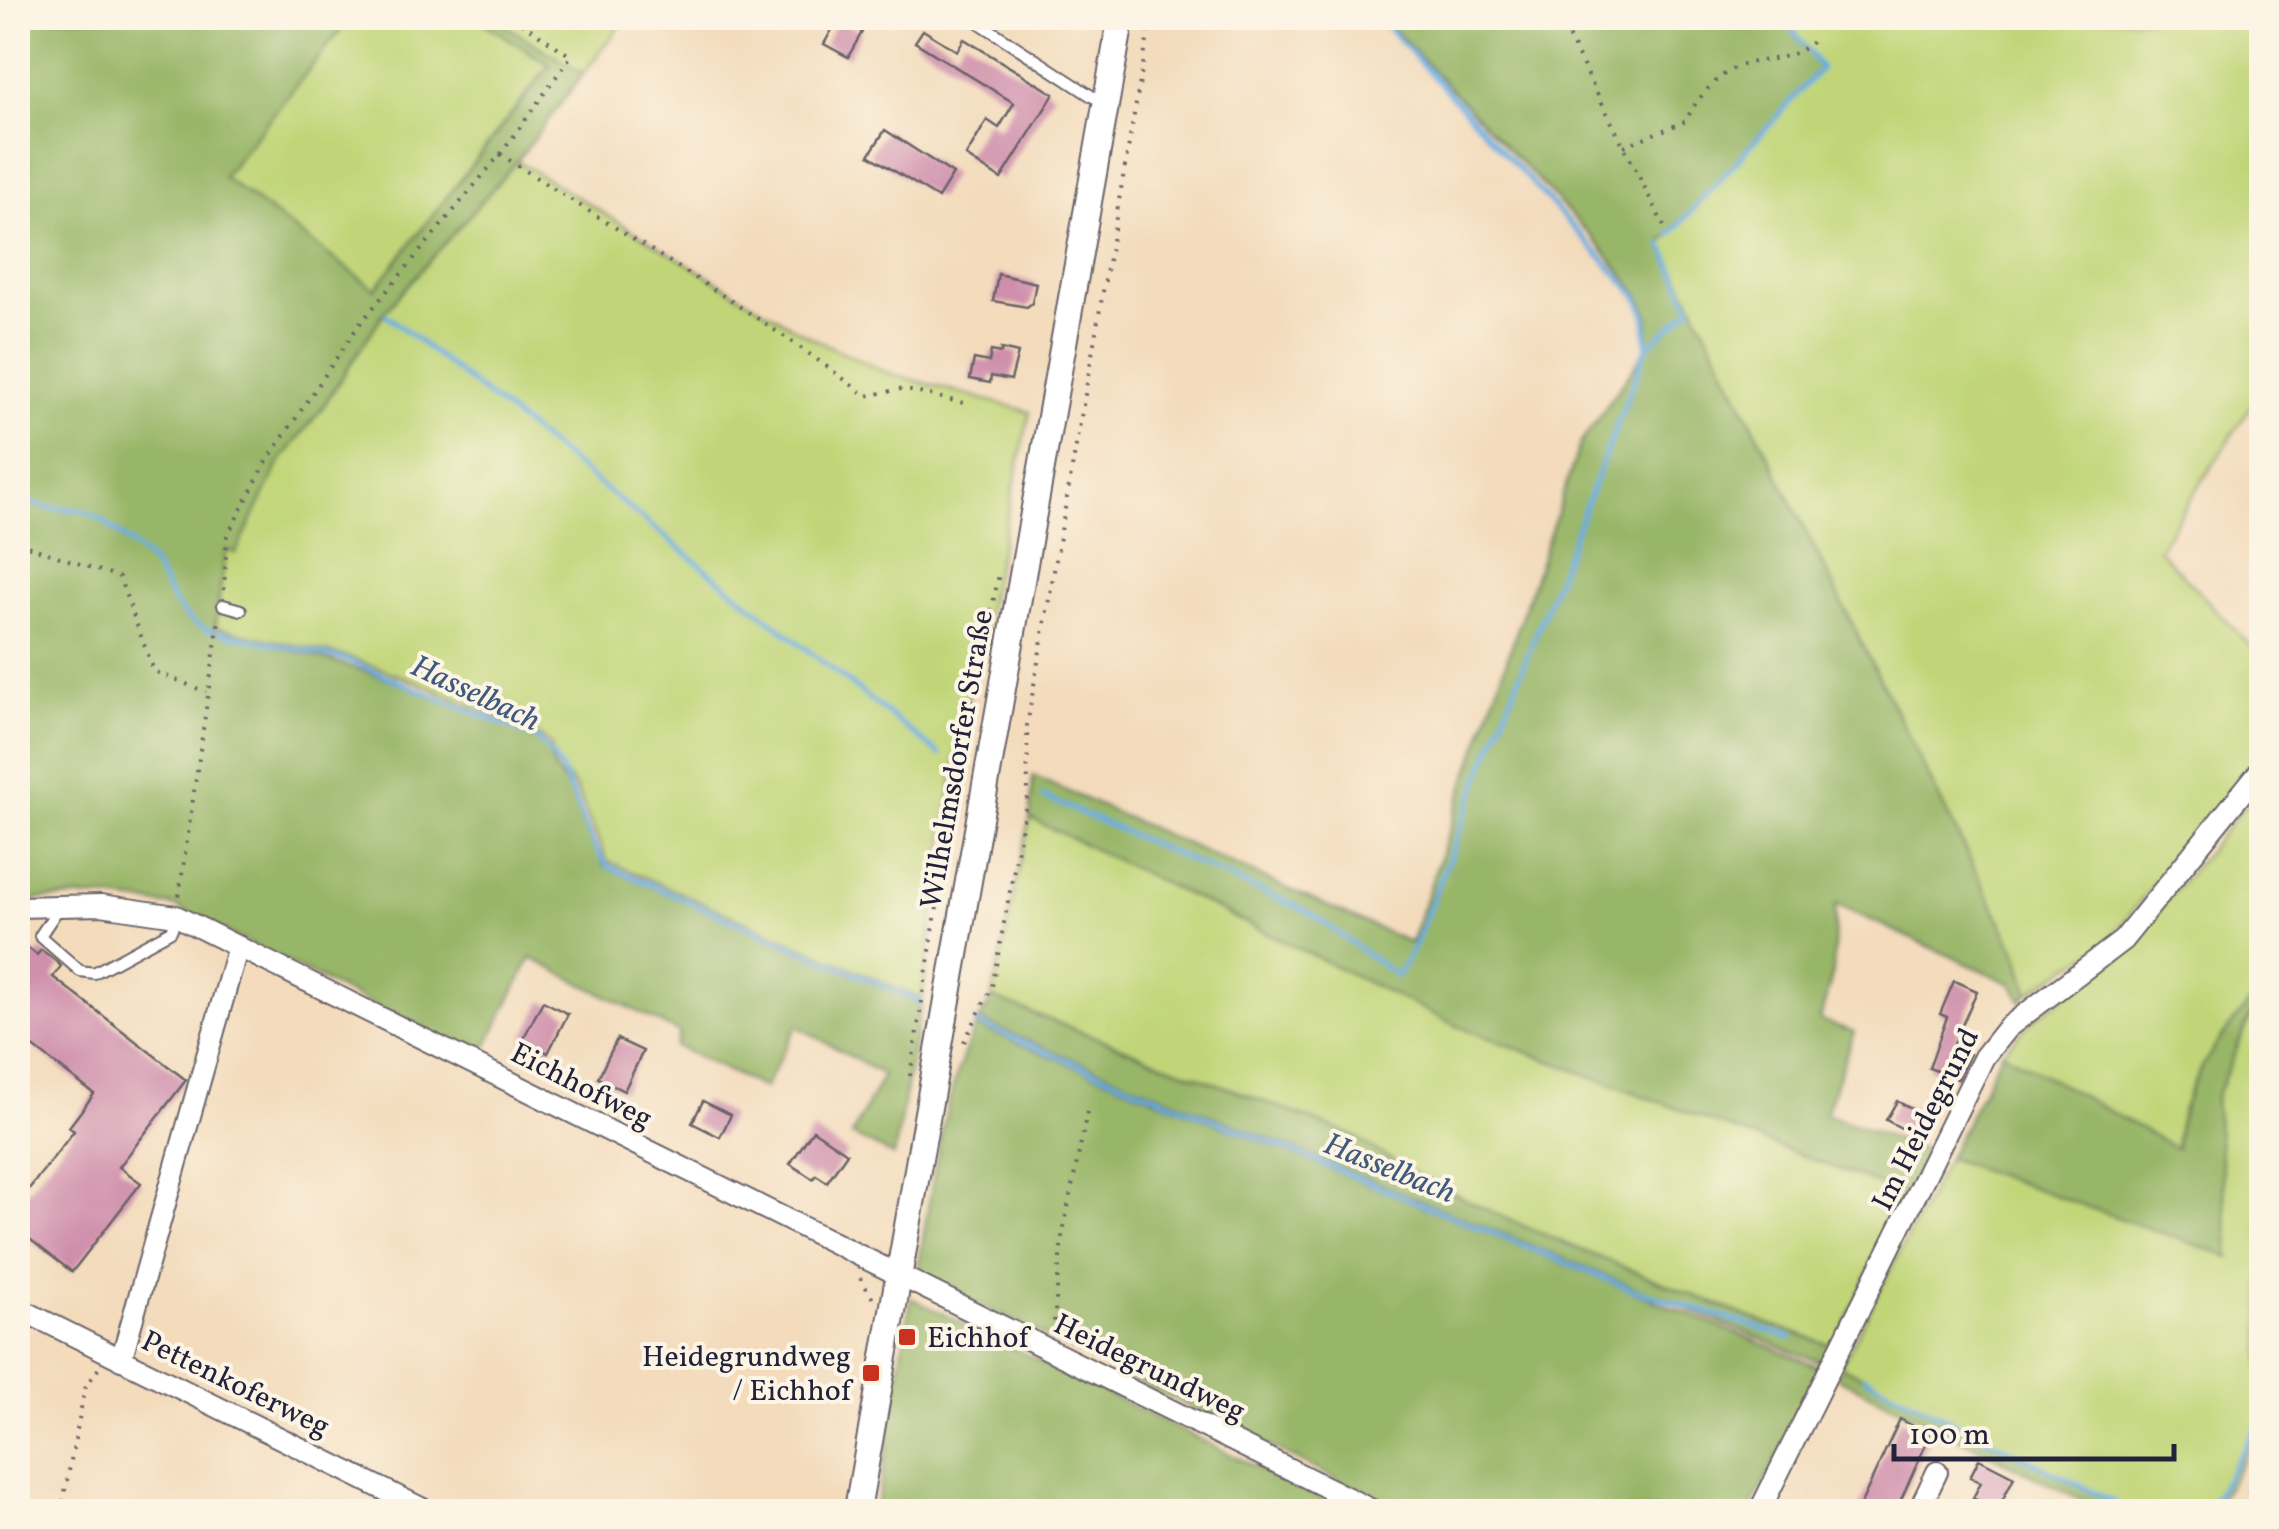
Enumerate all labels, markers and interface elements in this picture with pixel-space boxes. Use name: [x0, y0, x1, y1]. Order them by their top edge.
street label: Wilhelmsdorfer Straße: [911, 607, 1005, 912]
water label: Hasselbach: [403, 646, 547, 744]
street label: Im Heidegrund: [1863, 1021, 1991, 1218]
street label: Eichhofweg: [503, 1033, 659, 1140]
water label: Hasselbach: [1317, 1124, 1461, 1216]
street label: Heidegrundweg: [1046, 1304, 1252, 1434]
place label: Eichhof: [927, 1318, 1031, 1360]
street label: Pettenkoferweg: [134, 1321, 336, 1449]
marker: Eichhof: [896, 1326, 918, 1348]
place label: Heidegrundweg / Eichhof: [642, 1337, 854, 1413]
marker: Heidegrundweg / Eichhof: [860, 1362, 882, 1384]
scale bar: [1894, 1399, 2174, 1461]
text: 100 m: [1909, 1415, 1990, 1457]

